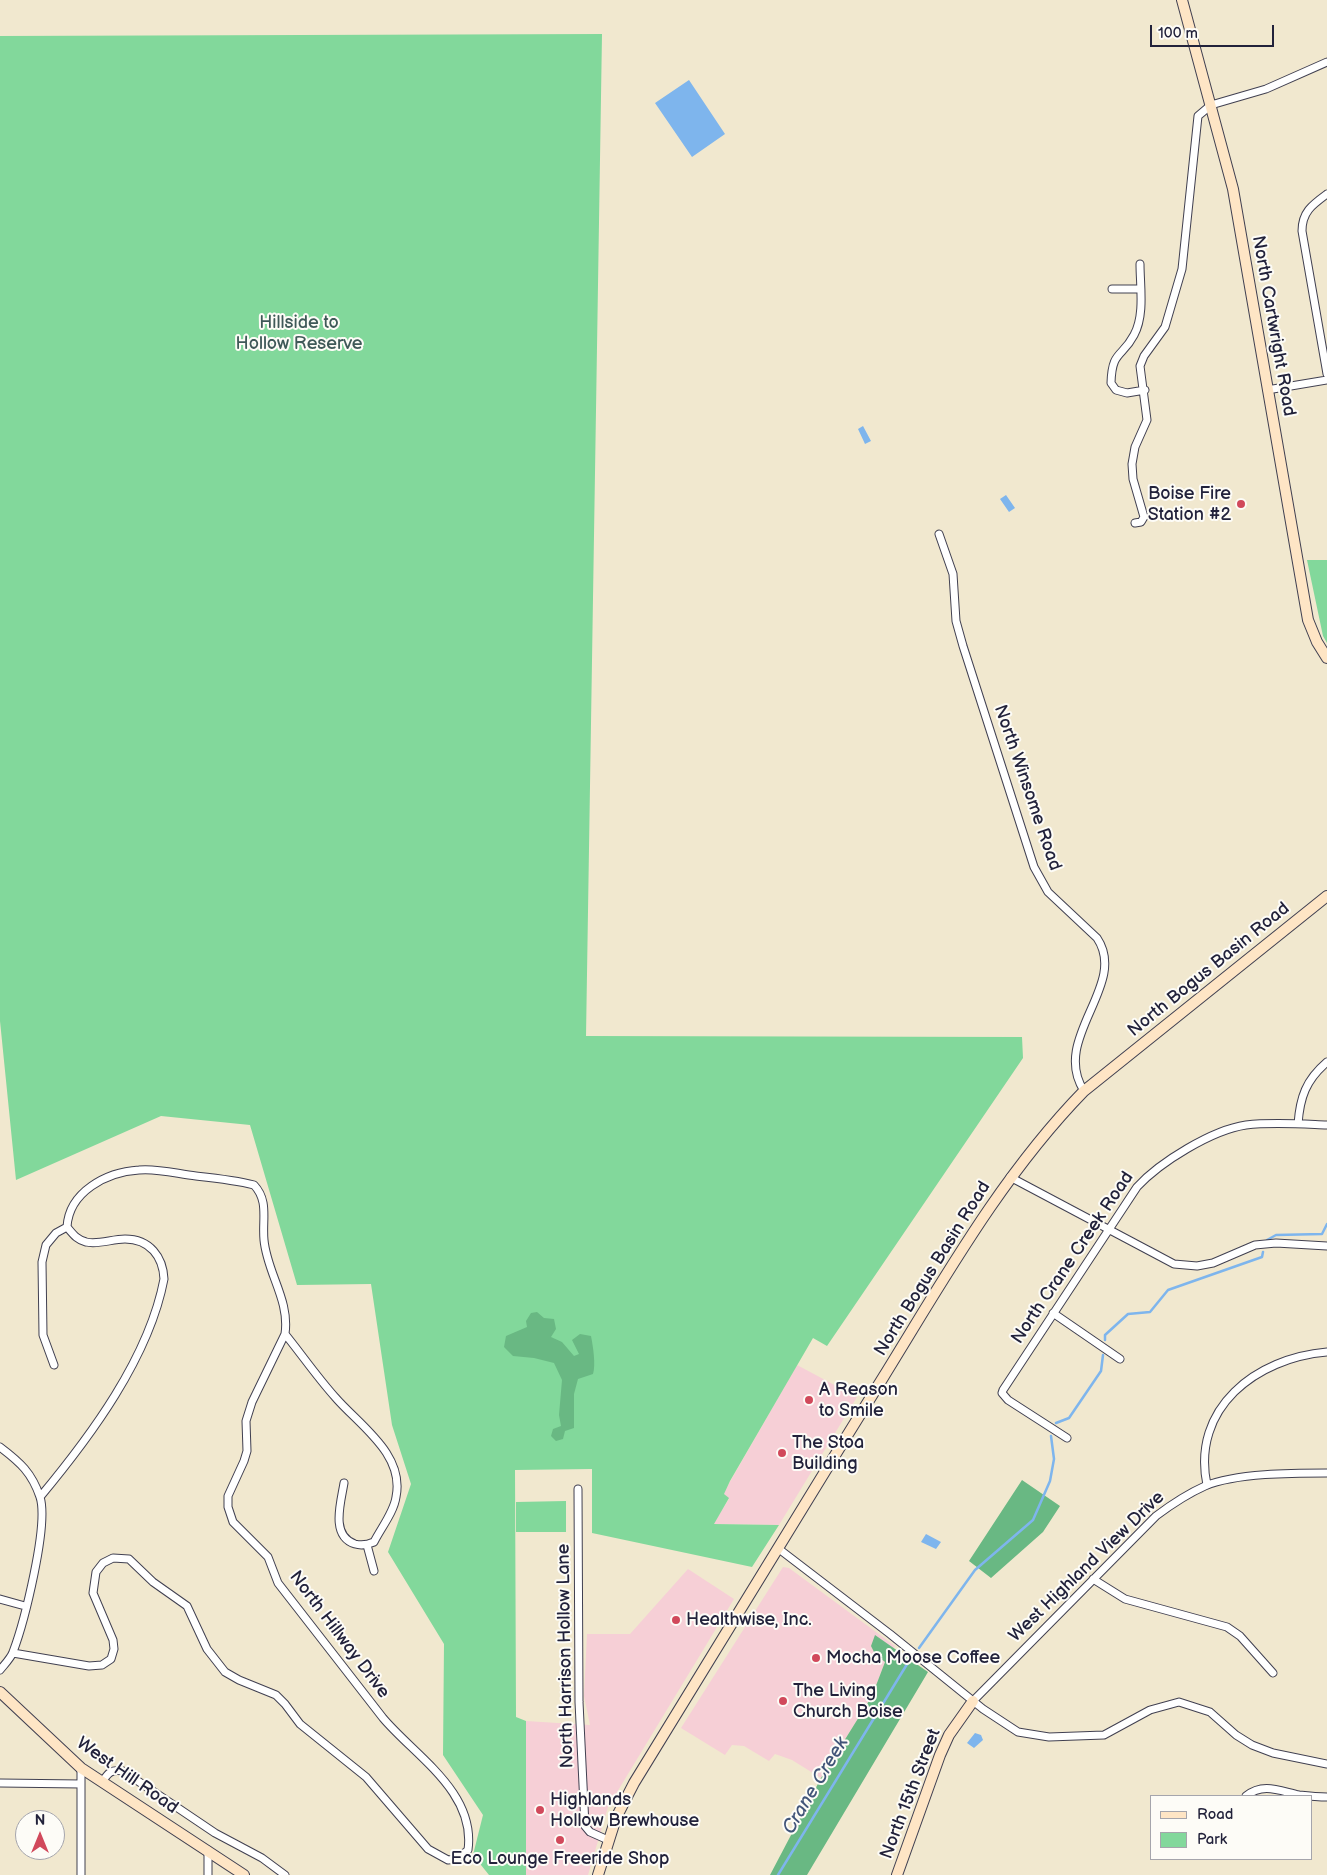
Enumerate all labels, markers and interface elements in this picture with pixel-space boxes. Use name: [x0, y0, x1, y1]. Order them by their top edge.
scale bar: [1152, 15, 1276, 47]
text: 100 m: [1158, 24, 1198, 43]
street label: North Cartwright Road: [1246, 234, 1300, 418]
park label: Hillside to Hollow Reserve: [235, 312, 363, 354]
place label: Boise Fire Station #2: [1148, 483, 1231, 526]
marker: Boise Fire Station #2: [1235, 498, 1247, 510]
street label: North Winsome Road: [988, 702, 1066, 874]
street label: North Bogus Basin Road: [1124, 898, 1294, 1042]
street label: North Crane Creek Road: [1007, 1168, 1139, 1348]
street label: North Bogus Basin Road: [870, 1178, 996, 1360]
place label: A Reason to Smile: [819, 1379, 898, 1422]
marker: A Reason to Smile: [803, 1394, 815, 1406]
place label: The Stoa Building: [792, 1432, 864, 1475]
marker: The Stoa Building: [776, 1447, 788, 1459]
street label: West Highland View Drive: [1005, 1487, 1169, 1647]
street label: North Harrison Hollow Lane: [553, 1543, 579, 1769]
street label: North Hillway Drive: [284, 1567, 394, 1703]
place label: Healthwise, Inc.: [686, 1609, 812, 1631]
marker: Healthwise, Inc.: [670, 1614, 682, 1626]
place label: Mocha Moose Coffee: [826, 1647, 1000, 1669]
marker: Mocha Moose Coffee: [810, 1652, 822, 1664]
place label: The Living Church Boise: [793, 1680, 903, 1722]
marker: The Living Church Boise: [777, 1695, 789, 1707]
street label: North 15th Street: [876, 1726, 946, 1862]
street label: West Hill Road: [72, 1733, 182, 1819]
water label: Crane Creek: [778, 1733, 854, 1839]
place label: Highlands Hollow Brewhouse: [550, 1789, 699, 1832]
legend: [1150, 1795, 1312, 1860]
marker: Highlands Hollow Brewhouse: [534, 1804, 546, 1816]
text: Road: [1197, 1805, 1233, 1824]
north arrow: [15, 1810, 65, 1860]
text: N: [35, 1812, 45, 1829]
text: Park: [1197, 1830, 1227, 1849]
marker: Eco Lounge Freeride Shop: [554, 1834, 566, 1846]
place label: Eco Lounge Freeride Shop: [451, 1848, 669, 1870]

